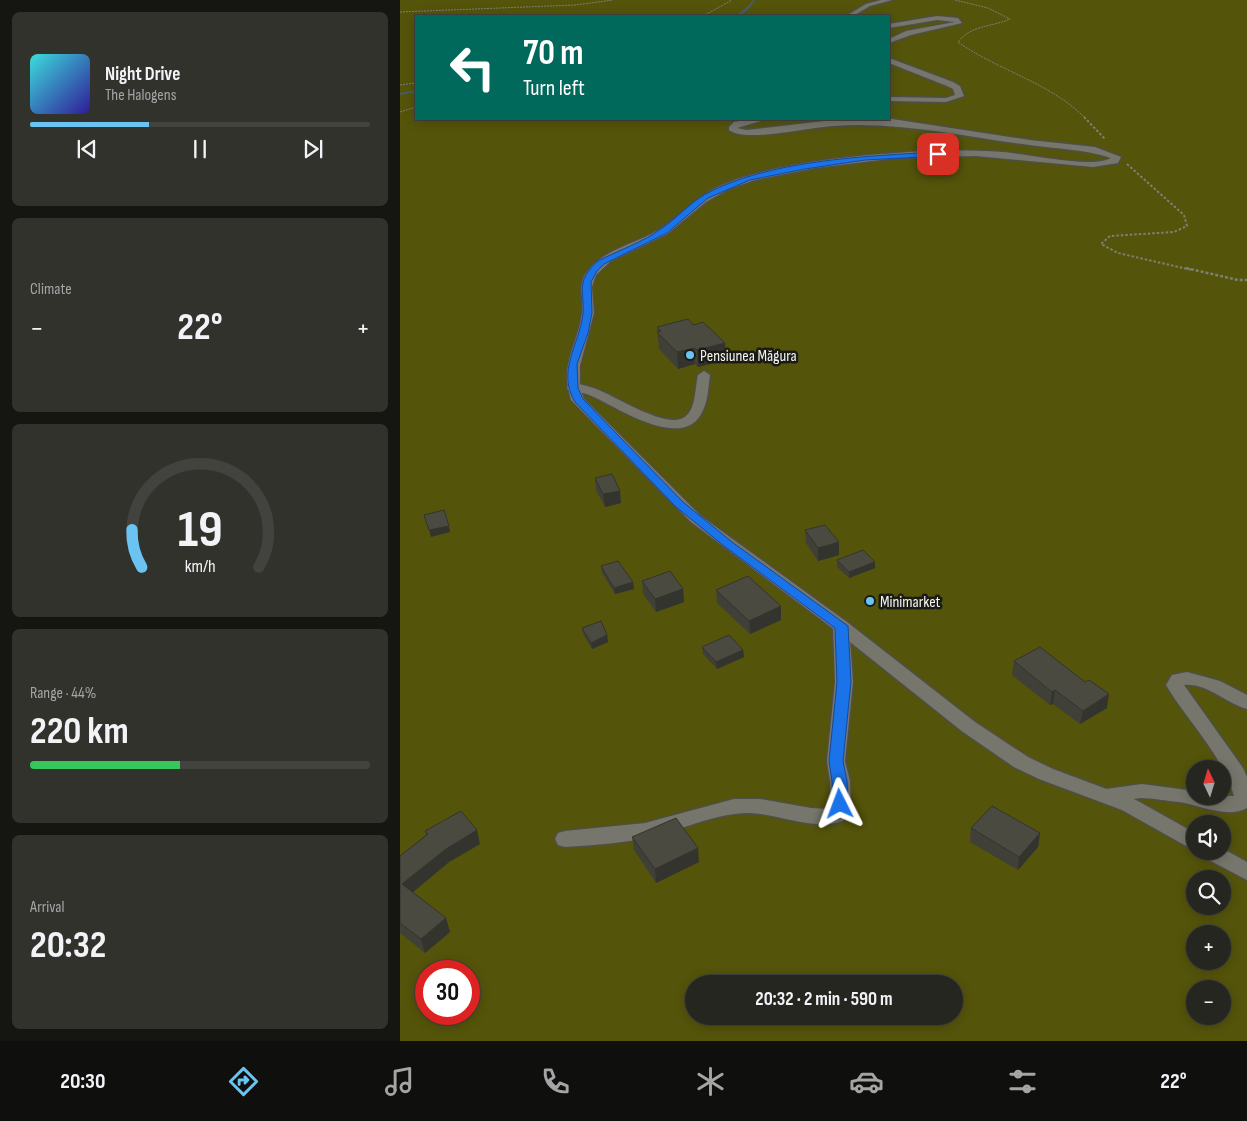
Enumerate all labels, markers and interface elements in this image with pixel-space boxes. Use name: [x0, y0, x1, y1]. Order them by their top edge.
text: 70 m: [523, 32, 583, 75]
icon: left: [440, 35, 505, 100]
text: Night Drive: [105, 63, 180, 86]
text: Turn left: [523, 75, 585, 102]
text: The Halogens: [105, 86, 176, 105]
pin: [917, 133, 959, 175]
icon: previous: [73, 135, 101, 163]
icon: pause: [186, 135, 214, 163]
icon: next: [299, 135, 327, 163]
icon: arrive: [924, 140, 952, 168]
text: Climate: [30, 280, 72, 299]
text: 22°: [177, 305, 223, 350]
text: −: [30, 312, 44, 345]
text: +: [356, 312, 370, 345]
place label: Pensiunea Măgura: [700, 347, 797, 366]
marker: Pensiunea Măgura: [684, 349, 696, 361]
text: 19: [177, 499, 223, 562]
text: km/h: [185, 556, 215, 577]
place label: Minimarket: [880, 593, 941, 612]
marker: Minimarket: [864, 595, 876, 607]
text: Range · 44%: [30, 684, 96, 703]
text: 220 km: [30, 709, 129, 754]
north arrow: [1186, 760, 1231, 805]
map controls: [1186, 760, 1231, 1025]
position arrow: [813, 777, 865, 829]
button: sound: [1186, 815, 1231, 860]
button: search: [1186, 870, 1231, 915]
text: Arrival: [30, 898, 64, 917]
text: 20:32: [30, 923, 106, 968]
button: +: [1186, 925, 1231, 970]
speed limit sign: 30: [415, 960, 480, 1025]
button: −: [1186, 980, 1231, 1025]
text: 20:32 · 2 min · 590 m: [755, 988, 893, 1011]
icon: directions: [226, 1064, 261, 1099]
icon: music: [382, 1064, 417, 1099]
icon: phone: [538, 1064, 573, 1099]
icon: climate: [693, 1064, 728, 1099]
icon: car: [849, 1064, 884, 1099]
icon: filters: [1005, 1064, 1040, 1099]
text: 20:30: [60, 1068, 105, 1095]
text: 22°: [1160, 1068, 1187, 1095]

